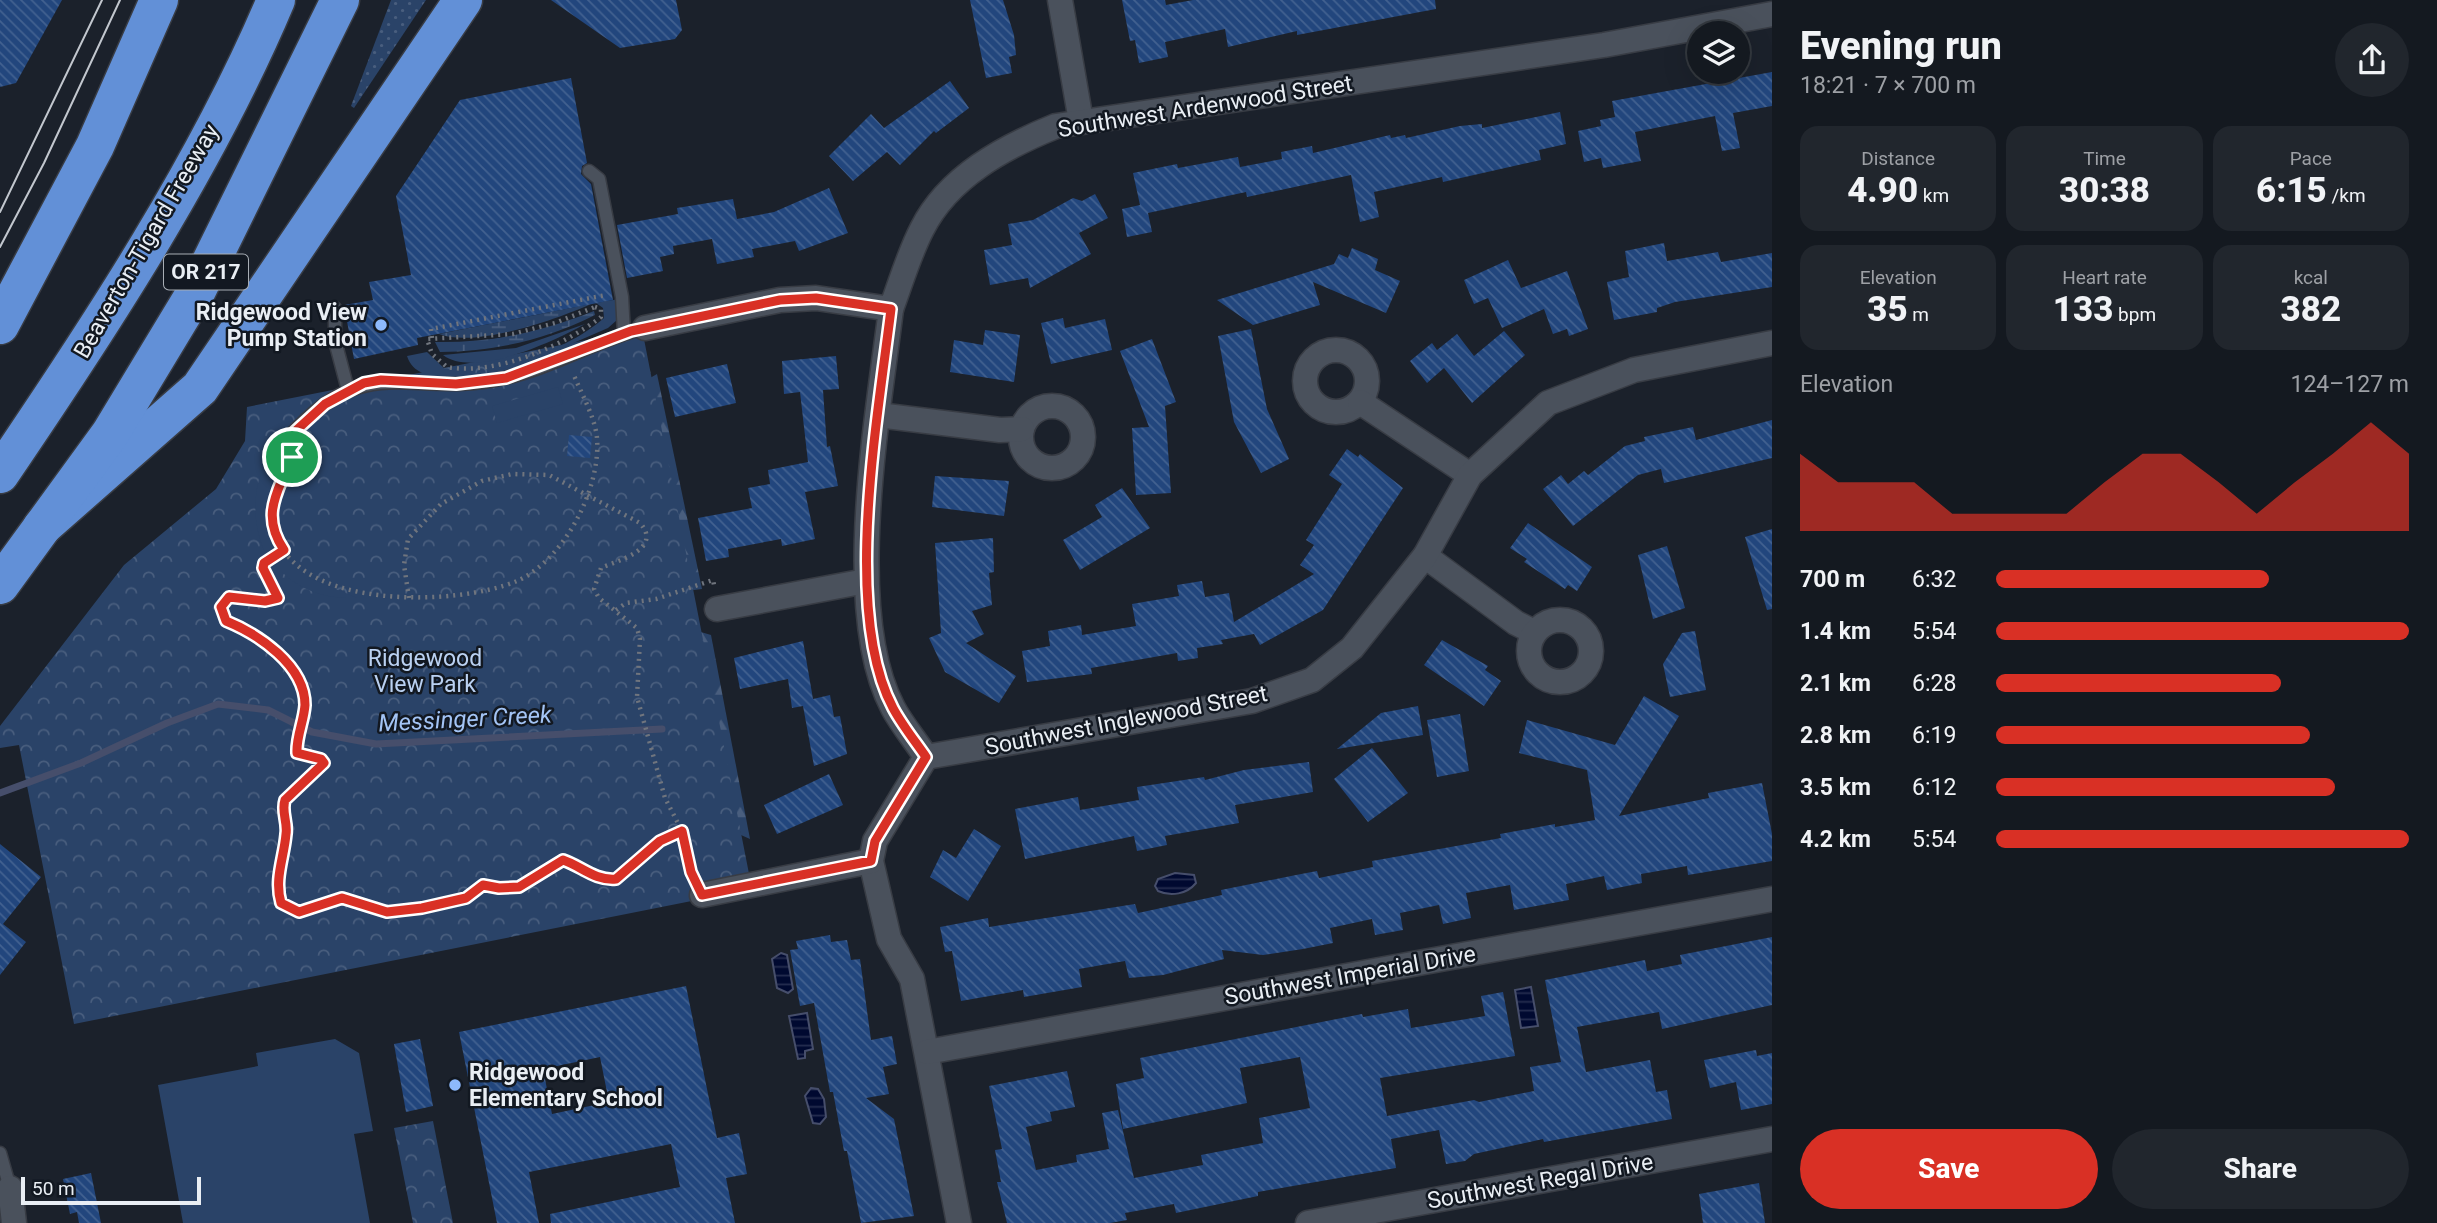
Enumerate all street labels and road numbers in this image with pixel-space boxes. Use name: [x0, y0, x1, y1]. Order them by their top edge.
street label: Southwest Ardenwood Street: [1056, 70, 1354, 143]
street label: Beaverton-Tigard Freeway: [68, 119, 225, 363]
road number: OR 217: [164, 254, 248, 290]
street label: Southwest Inglewood Street: [983, 680, 1269, 761]
street label: Southwest Imperial Drive: [1222, 940, 1478, 1011]
street label: Southwest Regal Drive: [1425, 1148, 1655, 1215]

